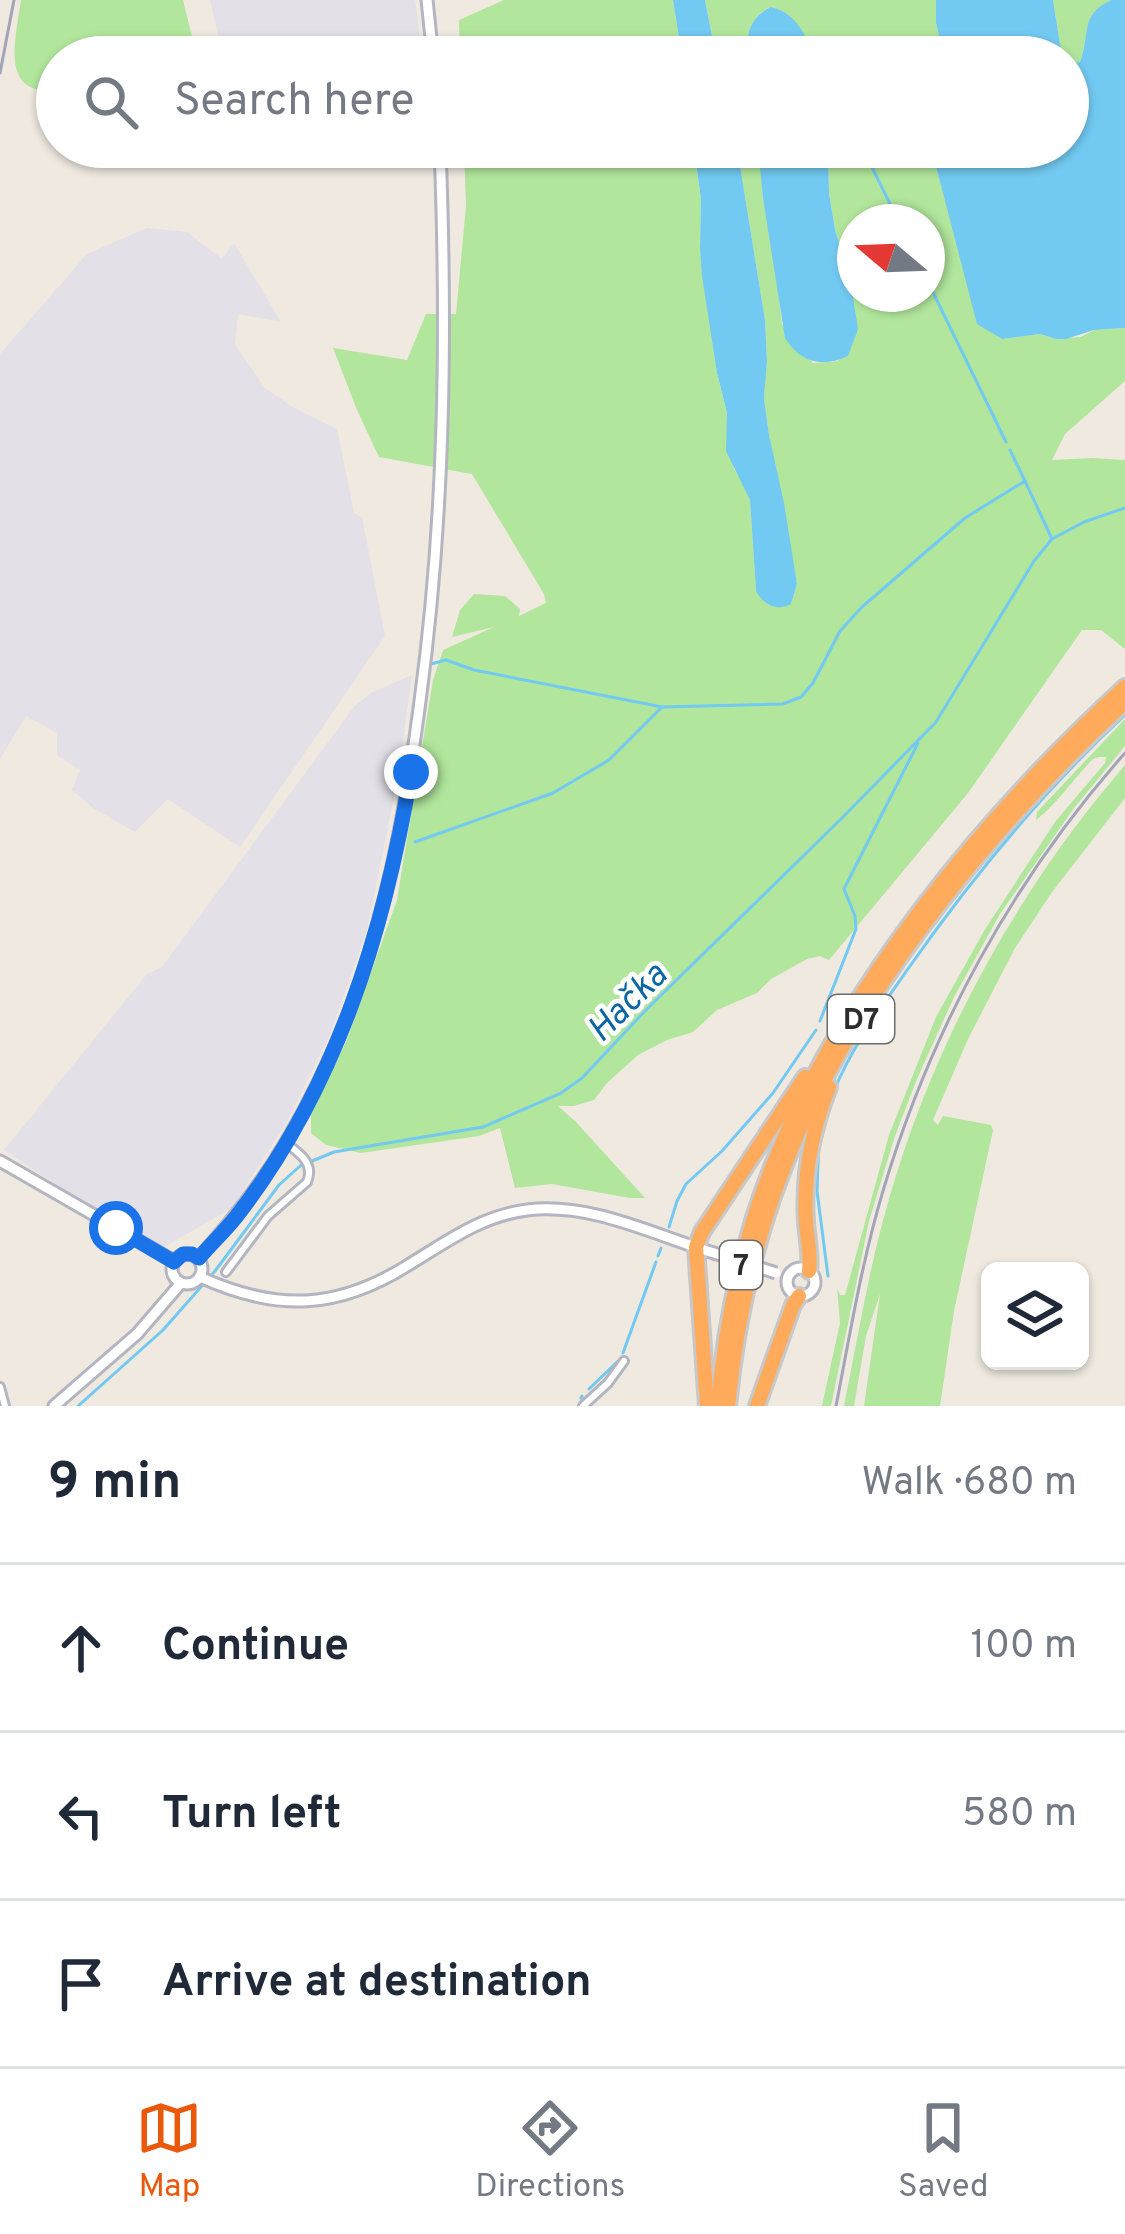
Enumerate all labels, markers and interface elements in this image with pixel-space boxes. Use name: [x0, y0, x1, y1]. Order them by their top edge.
search box: [36, 36, 1089, 168]
icon: search: [78, 69, 144, 135]
text: Search here: [174, 74, 414, 131]
north arrow: [837, 204, 945, 312]
route end: [384, 745, 438, 799]
water label: Hačka: [579, 954, 679, 1054]
road number: D7: [828, 995, 894, 1043]
route start: [89, 1201, 143, 1255]
road number: 7: [720, 1241, 762, 1289]
map controls: [981, 1262, 1089, 1370]
button: layers: [981, 1262, 1089, 1370]
text: 9 min: [48, 1452, 181, 1517]
text: Walk · 680 m: [861, 1460, 1077, 1509]
icon: ahead: [48, 1615, 114, 1681]
text: Continue: [162, 1619, 349, 1676]
text: 100 m: [970, 1623, 1077, 1672]
icon: left: [48, 1783, 114, 1849]
text: Turn left: [162, 1787, 341, 1844]
text: 580 m: [962, 1791, 1077, 1840]
icon: arrive: [48, 1951, 114, 2017]
text: Arrive at destination: [162, 1955, 592, 2012]
tab: Map: [136, 2095, 202, 2209]
tab: Directions: [475, 2095, 625, 2209]
tab: Saved: [898, 2095, 989, 2209]

